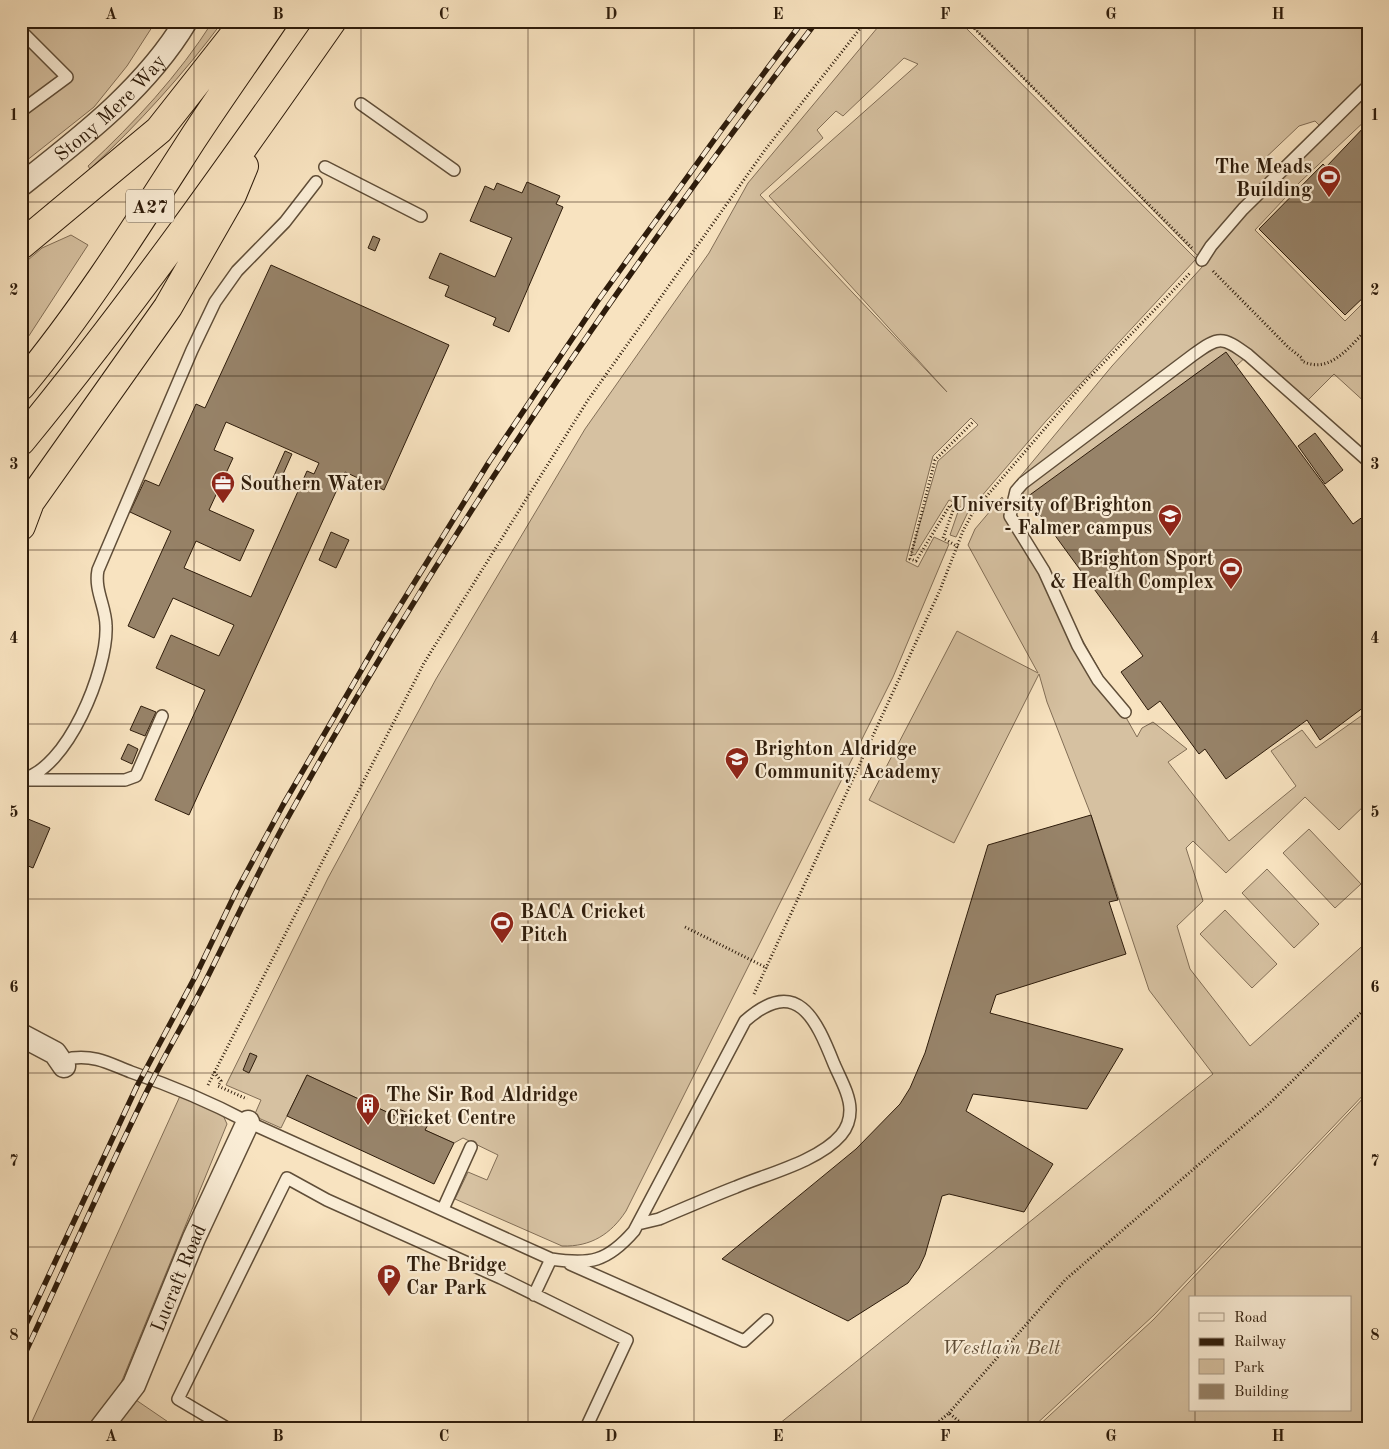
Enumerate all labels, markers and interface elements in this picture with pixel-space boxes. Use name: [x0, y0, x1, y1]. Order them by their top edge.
text: A: [105, 7, 117, 23]
text: B: [272, 7, 284, 23]
text: C: [439, 7, 449, 23]
text: D: [605, 7, 617, 23]
text: E: [772, 7, 784, 23]
text: F: [940, 7, 951, 23]
text: G: [1105, 7, 1117, 23]
text: H: [1271, 7, 1285, 23]
street label: Stony Mere Way: [52, 51, 171, 166]
text: 1: [9, 108, 19, 124]
text: 1: [1370, 108, 1380, 124]
place label: The Meads Building: [1215, 158, 1312, 201]
sports icon: The Meads Building: [1316, 164, 1342, 198]
road number: A27: [126, 190, 174, 222]
text: 2: [9, 283, 19, 299]
text: 2: [1370, 283, 1380, 299]
text: 3: [9, 457, 19, 473]
text: 3: [1370, 457, 1380, 473]
office icon: Southern Water: [210, 470, 236, 504]
place label: Southern Water: [240, 475, 382, 495]
place label: University of Brighton - Falmer campus: [951, 496, 1152, 539]
school or university icon: University of Brighton - Falmer campus: [1157, 503, 1183, 537]
place label: Brighton Sport & Health Complex: [1050, 550, 1214, 593]
sports icon: Brighton Sport & Health Complex: [1218, 556, 1244, 590]
text: 4: [9, 631, 19, 647]
text: 4: [1370, 631, 1380, 647]
place label: Brighton Aldridge Community Academy: [754, 740, 941, 783]
school or university icon: Brighton Aldridge Community Academy: [724, 746, 750, 780]
text: 5: [9, 805, 19, 821]
text: 5: [1370, 805, 1380, 821]
place label: BACA Cricket Pitch: [520, 903, 646, 946]
sports icon: BACA Cricket Pitch: [489, 910, 515, 944]
text: 6: [9, 980, 19, 996]
text: 6: [1370, 980, 1380, 996]
place label: The Sir Rod Aldridge Cricket Centre: [386, 1086, 578, 1129]
building icon: The Sir Rod Aldridge Cricket Centre: [355, 1092, 381, 1126]
text: 7: [9, 1154, 19, 1170]
text: 7: [1370, 1154, 1380, 1170]
street label: Lucraft Road: [149, 1222, 211, 1335]
place label: The Bridge Car Park: [406, 1256, 507, 1299]
parking icon: The Bridge Car Park: [376, 1263, 402, 1297]
legend: [1189, 1296, 1352, 1412]
text: Road: [1234, 1311, 1268, 1326]
text: 8: [9, 1328, 19, 1344]
text: 8: [1370, 1328, 1380, 1344]
text: Railway: [1234, 1335, 1287, 1350]
park label: Westlain Belt: [942, 1339, 1061, 1359]
text: Park: [1234, 1361, 1265, 1376]
text: Building: [1234, 1385, 1289, 1400]
text: A: [105, 1429, 117, 1445]
text: B: [272, 1429, 284, 1445]
text: C: [439, 1429, 449, 1445]
text: D: [605, 1429, 617, 1445]
text: E: [772, 1429, 784, 1445]
text: F: [940, 1429, 951, 1445]
text: G: [1105, 1429, 1117, 1445]
text: H: [1271, 1429, 1285, 1445]

